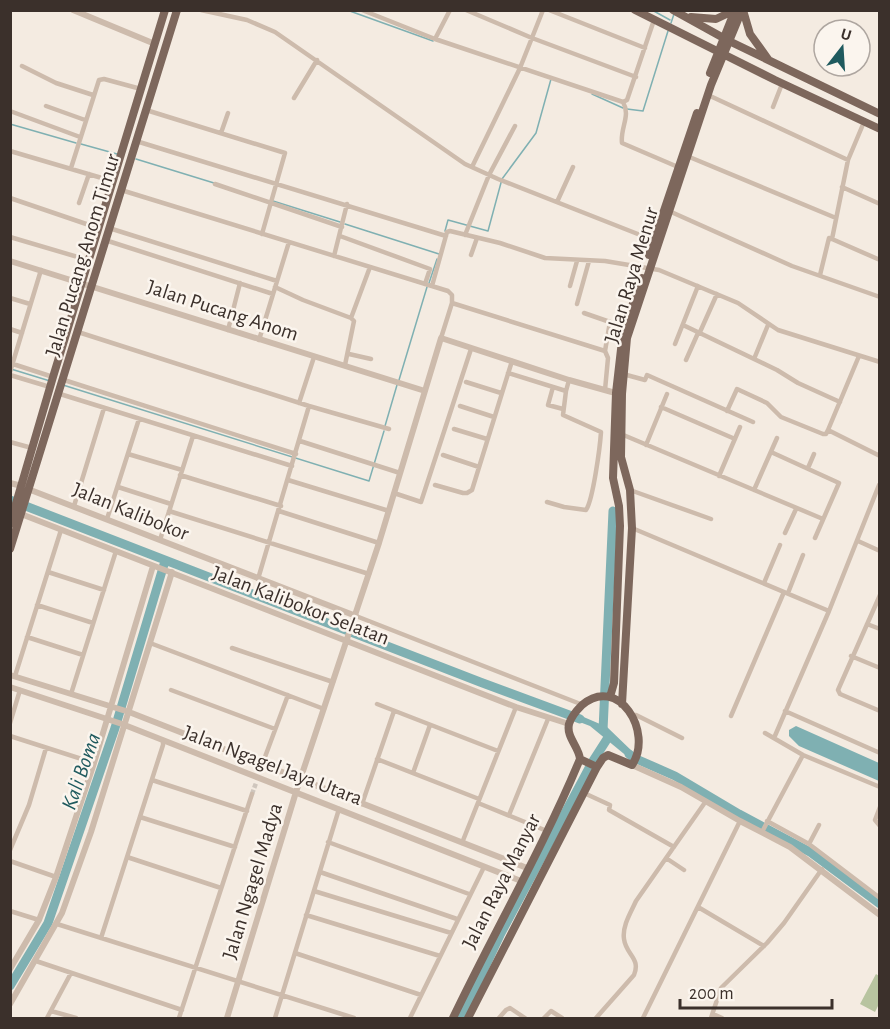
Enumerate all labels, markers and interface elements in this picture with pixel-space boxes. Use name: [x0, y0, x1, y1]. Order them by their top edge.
north arrow: [812, 18, 872, 78]
text: U: [839, 25, 853, 44]
street label: Jalan Pucang Anom Timur: [42, 151, 123, 359]
street label: Jalan Raya Menur: [601, 204, 662, 346]
street label: Jalan Pucang Anom: [145, 276, 301, 345]
street label: Jalan Kalibokor: [70, 479, 192, 544]
street label: Jalan Kalibokor Selatan: [209, 562, 392, 649]
street label: Jalan Ngagel Jaya Utara: [180, 722, 365, 809]
water label: Kali Boma: [58, 730, 104, 813]
street label: Jalan Ngagel Madya: [219, 800, 286, 962]
street label: Jalan Raya Manyar: [458, 810, 545, 952]
scale bar: [680, 972, 832, 1010]
text: 200 m: [689, 985, 734, 1003]

